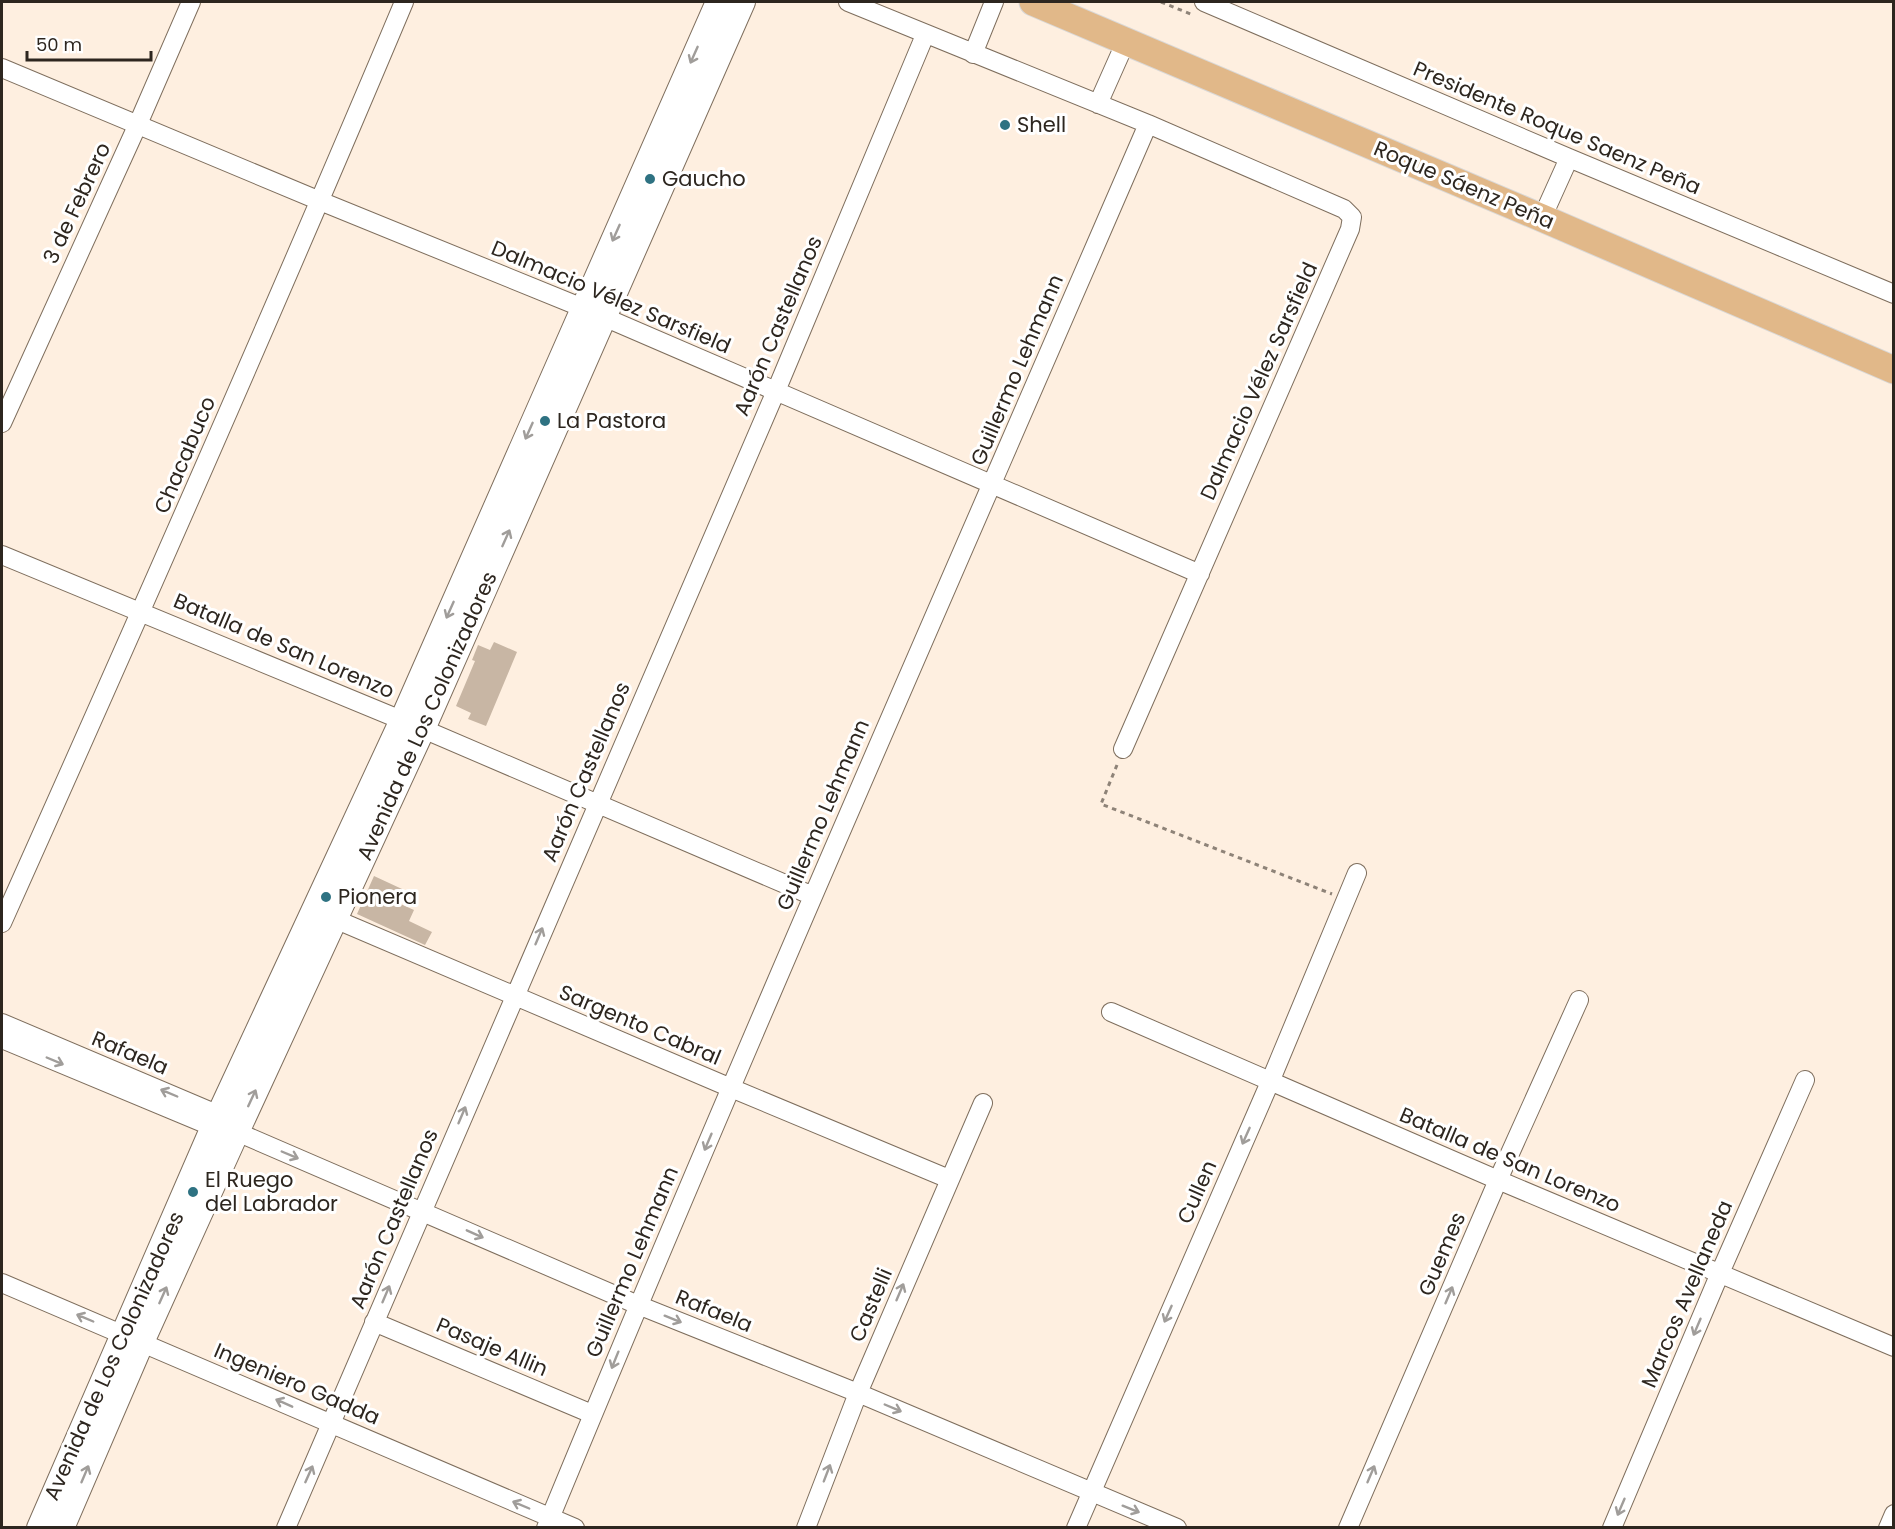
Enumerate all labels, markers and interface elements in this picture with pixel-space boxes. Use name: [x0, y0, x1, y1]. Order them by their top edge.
scale bar: [27, 24, 152, 62]
text: 50 m: [36, 32, 82, 57]
one-way arrow: [688, 45, 699, 64]
street label: Presidente Roque Saenz Peña: [1409, 54, 1705, 201]
place label: Shell: [1017, 110, 1066, 139]
marker: Shell: [998, 118, 1012, 132]
street label: Roque Sáenz Peña: [1369, 133, 1559, 236]
street label: 3 de Febrero: [36, 137, 117, 268]
place label: Gaucho: [662, 164, 746, 193]
marker: Gaucho: [643, 172, 657, 186]
one-way arrow: [609, 224, 621, 242]
street label: Aarón Castellanos: [726, 231, 829, 420]
street label: Dalmacio Vélez Sarsfield: [487, 233, 735, 360]
street label: Dalmacio Vélez Sarsfield: [1193, 257, 1324, 504]
street label: Guillermo Lehmann: [963, 270, 1070, 470]
street label: Chacabuco: [147, 392, 222, 518]
place label: La Pastora: [557, 406, 666, 435]
marker: La Pastora: [538, 414, 552, 428]
one-way arrow: [522, 422, 534, 440]
one-way arrow: [501, 530, 512, 548]
street label: Avenida de Los Colonizadores: [350, 567, 504, 865]
street label: Batalla de San Lorenzo: [169, 586, 399, 705]
one-way arrow: [444, 600, 456, 618]
street label: Aarón Castellanos: [534, 677, 637, 866]
street label: Guillermo Lehmann: [769, 715, 876, 915]
place label: Pionera: [338, 882, 417, 911]
marker: Pionera: [319, 890, 333, 904]
one-way arrow: [535, 927, 546, 945]
street label: Sargento Cabral: [555, 977, 726, 1072]
street label: Rafaela: [88, 1023, 173, 1082]
one-way arrow: [46, 1056, 64, 1067]
one-way arrow: [160, 1087, 178, 1099]
one-way arrow: [247, 1090, 259, 1108]
street label: Batalla de San Lorenzo: [1395, 1100, 1625, 1219]
one-way arrow: [457, 1107, 469, 1125]
street label: Aarón Castellanos: [342, 1124, 445, 1313]
one-way arrow: [1240, 1126, 1252, 1144]
one-way arrow: [702, 1132, 713, 1151]
one-way arrow: [281, 1150, 299, 1161]
street label: Cullen: [1170, 1156, 1223, 1228]
street label: Guillermo Lehmann: [578, 1162, 685, 1362]
place label: El Ruego del Labrador: [205, 1165, 338, 1218]
marker: El Ruego del Labrador: [186, 1185, 200, 1199]
street label: Marcos Avellaneda: [1634, 1196, 1739, 1392]
street label: Avenida de Los Colonizadores: [37, 1207, 191, 1505]
street label: Guemes: [1411, 1207, 1472, 1300]
one-way arrow: [465, 1229, 484, 1240]
street label: Castelli: [842, 1263, 899, 1346]
street label: Rafaela: [671, 1282, 757, 1339]
one-way arrow: [895, 1284, 907, 1302]
one-way arrow: [158, 1286, 169, 1305]
one-way arrow: [381, 1286, 392, 1304]
one-way arrow: [1444, 1286, 1455, 1304]
one-way arrow: [1162, 1305, 1173, 1323]
street label: Pasaje Allin: [432, 1310, 552, 1383]
one-way arrow: [77, 1312, 95, 1323]
one-way arrow: [664, 1314, 682, 1325]
one-way arrow: [1691, 1318, 1702, 1336]
street label: Ingeniero Gadda: [210, 1336, 385, 1432]
one-way arrow: [609, 1350, 620, 1369]
one-way arrow: [275, 1397, 293, 1409]
one-way arrow: [884, 1403, 902, 1414]
one-way arrow: [822, 1464, 833, 1483]
one-way arrow: [80, 1465, 91, 1483]
one-way arrow: [304, 1465, 316, 1483]
one-way arrow: [1366, 1465, 1378, 1483]
one-way arrow: [1615, 1497, 1626, 1515]
one-way arrow: [512, 1499, 530, 1510]
one-way arrow: [1121, 1504, 1139, 1515]

